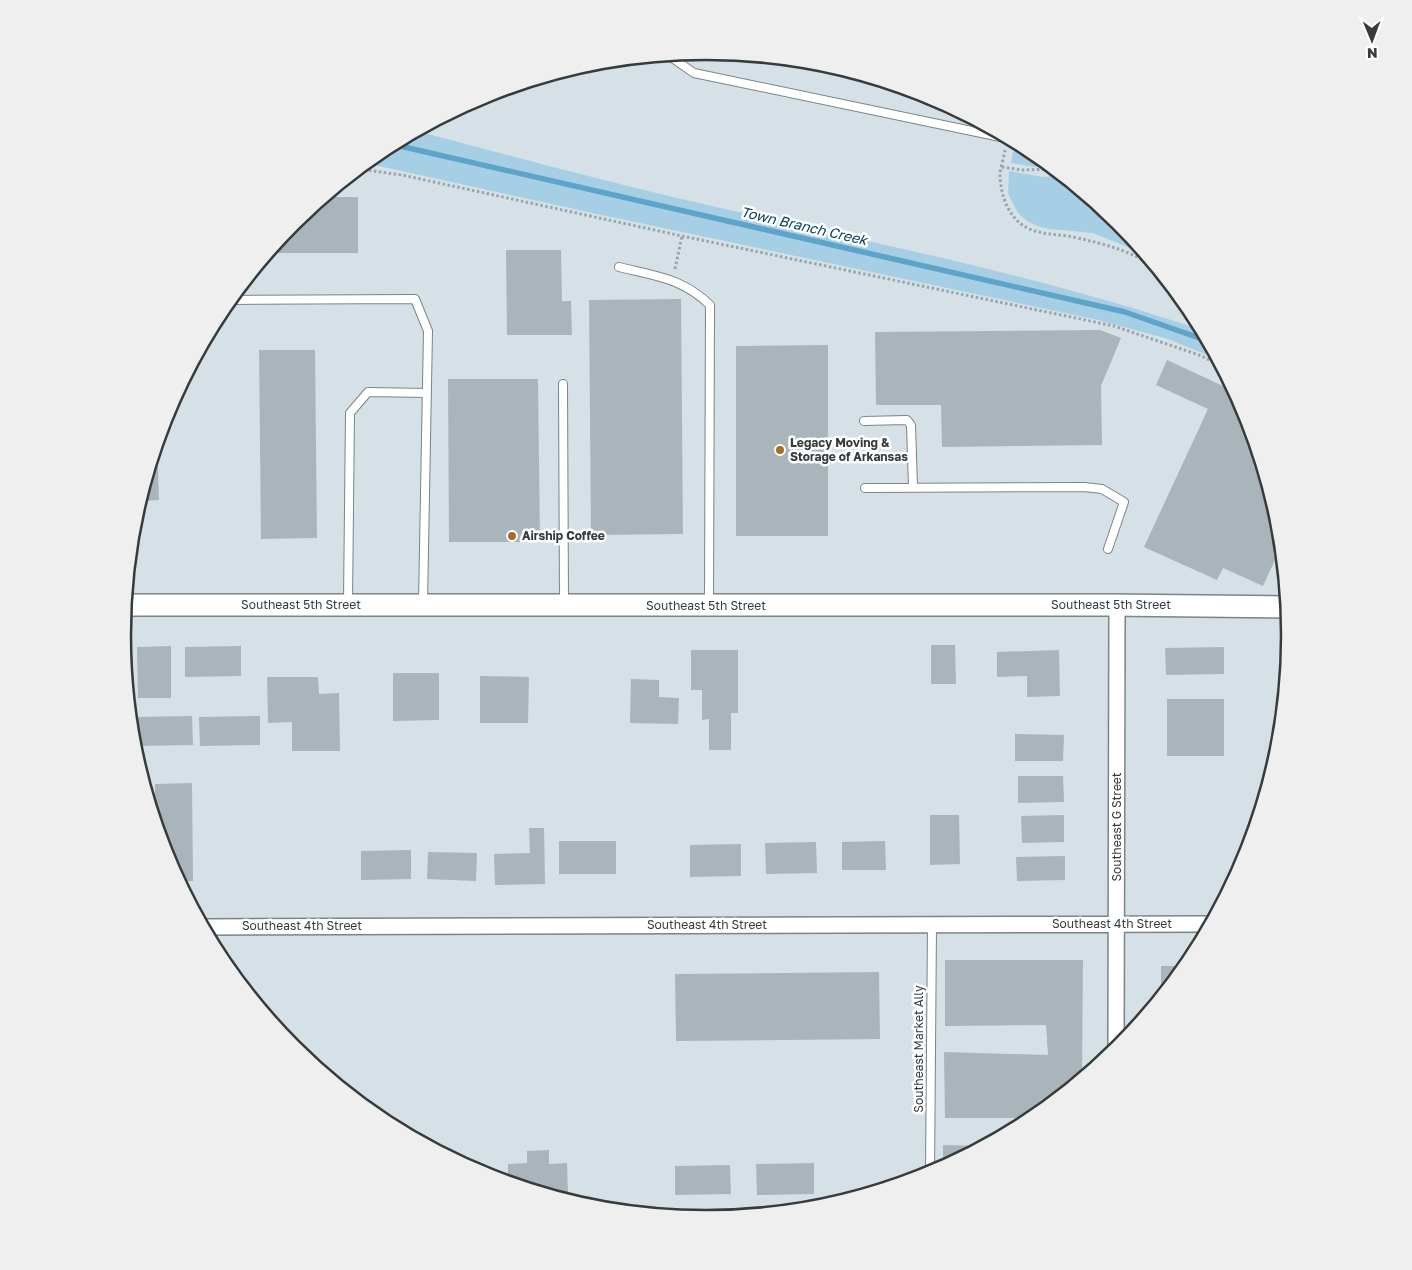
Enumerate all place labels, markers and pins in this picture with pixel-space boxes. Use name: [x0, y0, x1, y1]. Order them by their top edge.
place label: Legacy Moving & Storage of Arkansas: [790, 435, 908, 464]
marker: Legacy Moving & Storage of Arkansas: [774, 444, 786, 456]
place label: Airship Coffee: [522, 528, 605, 543]
marker: Airship Coffee: [506, 530, 518, 542]

